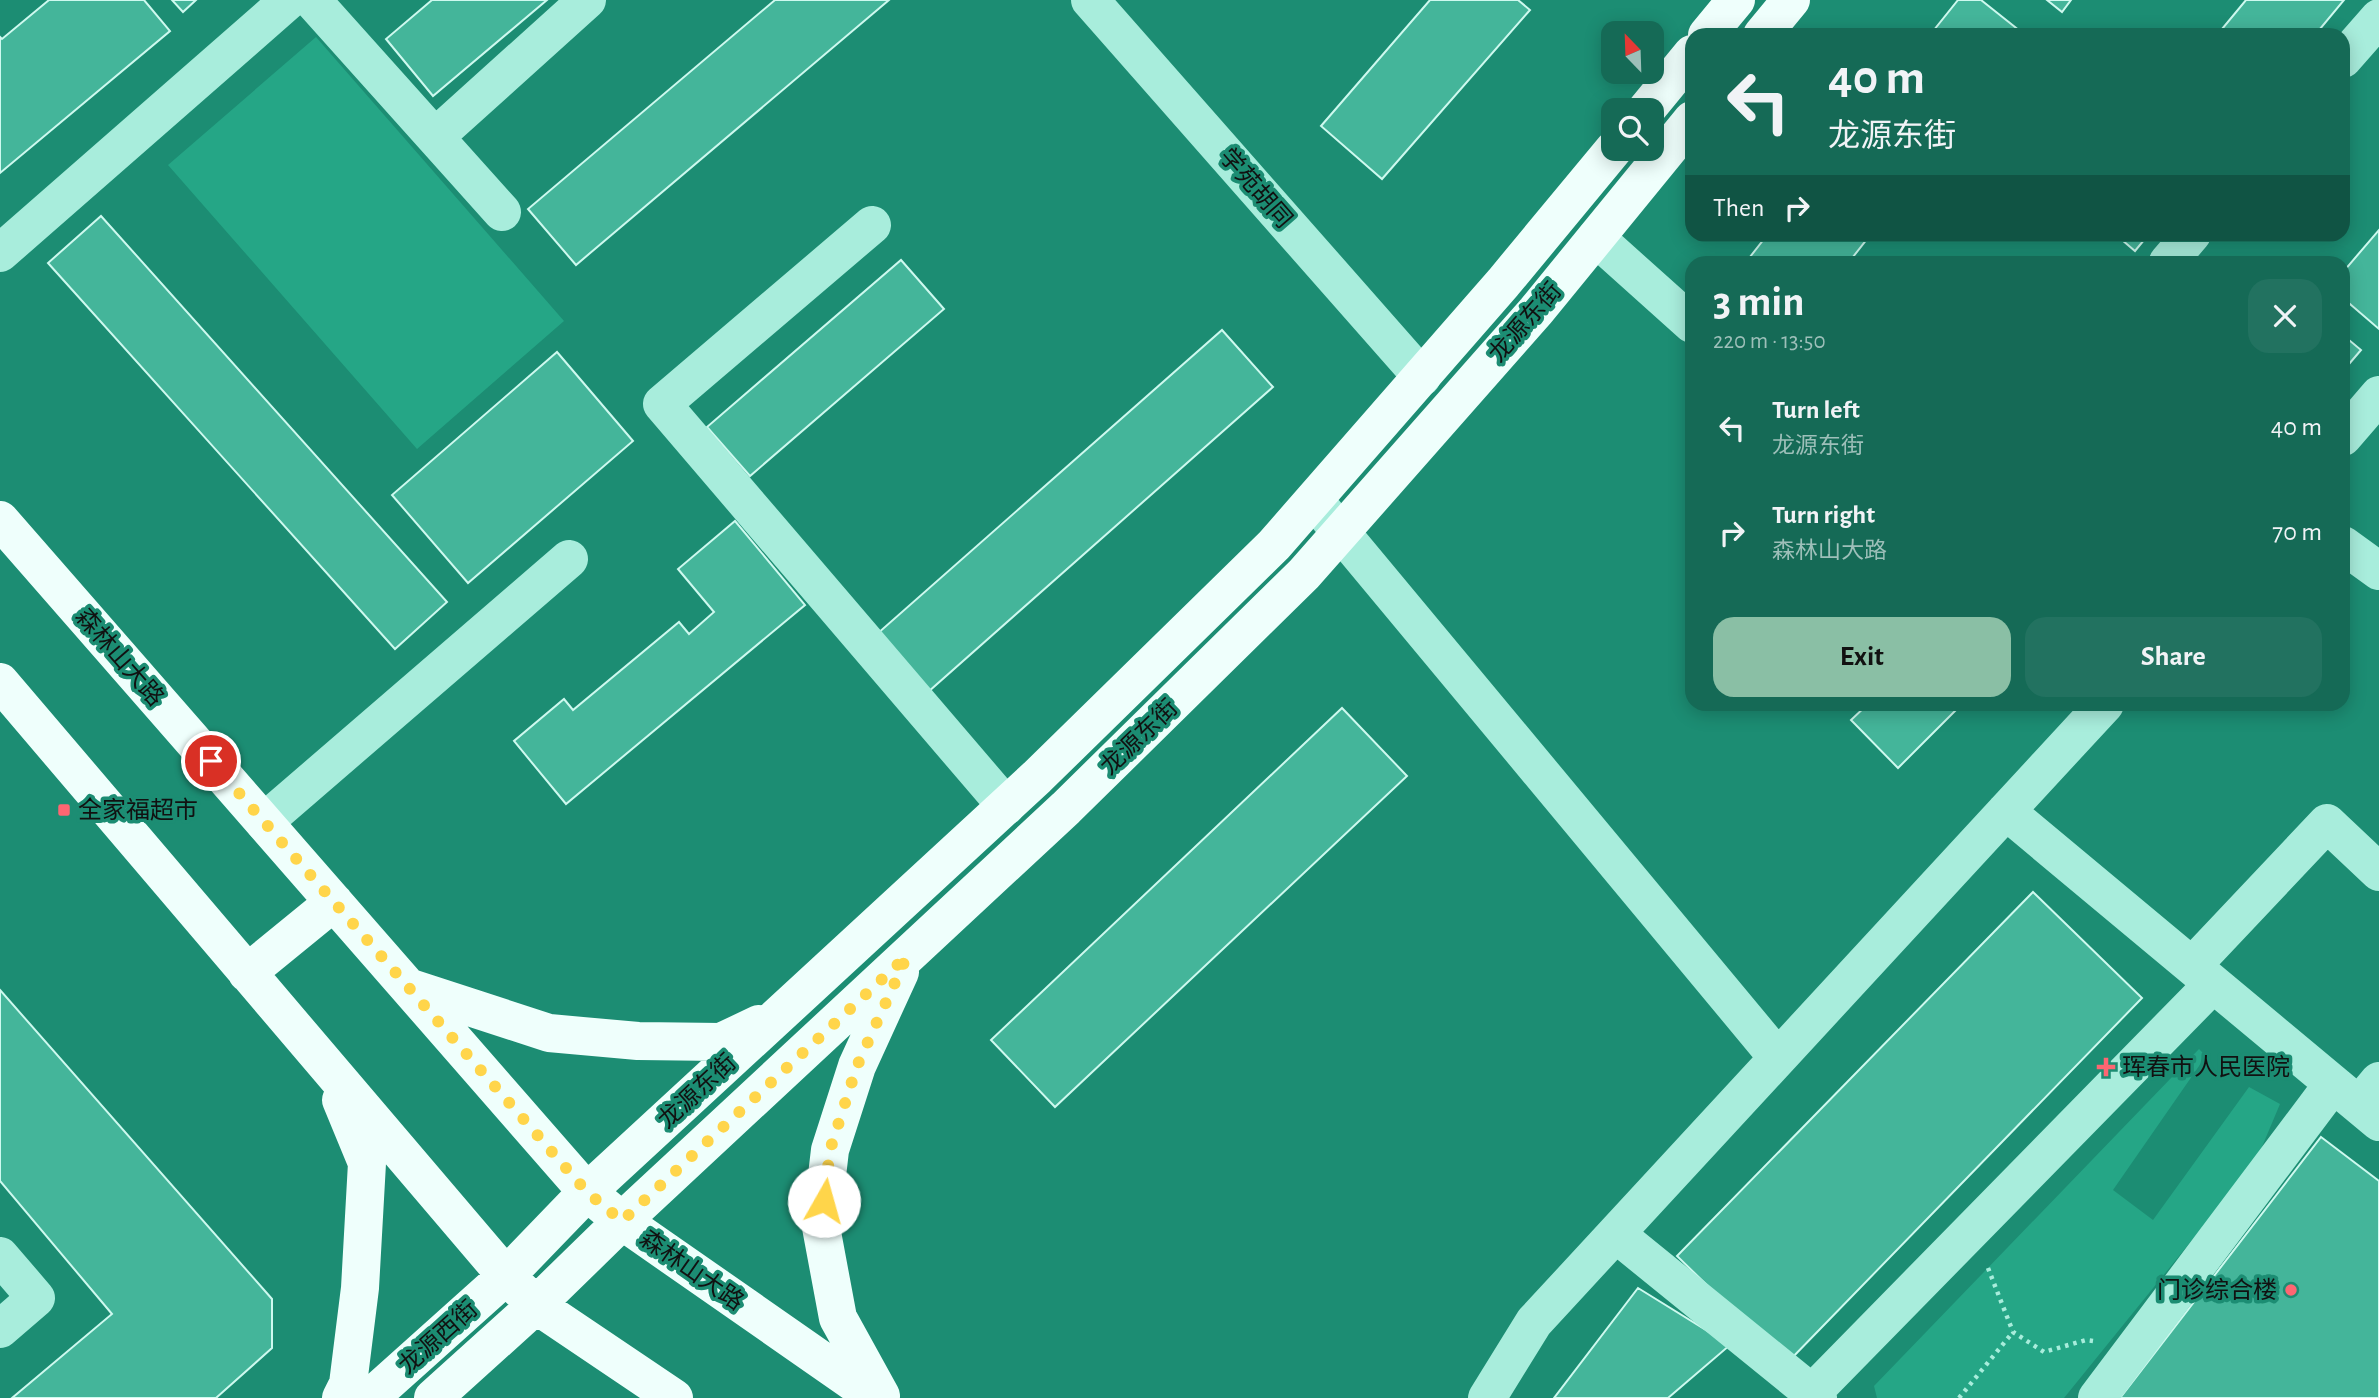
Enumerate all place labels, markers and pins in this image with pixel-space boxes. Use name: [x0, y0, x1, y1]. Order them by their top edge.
pin: [181, 731, 241, 791]
place label: 全家福超市: [78, 797, 198, 823]
marker: 全家福超市: [56, 802, 72, 818]
place label: 珲春市人民医院: [2122, 1054, 2290, 1080]
marker: 珲春市人民医院: [2096, 1057, 2116, 1077]
place label: 门诊综合楼: [2157, 1277, 2277, 1303]
marker: 门诊综合楼: [2283, 1282, 2299, 1298]

